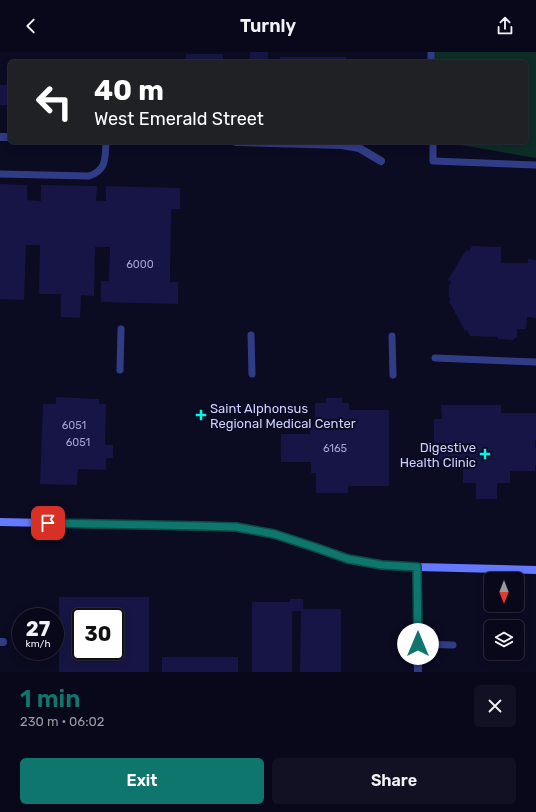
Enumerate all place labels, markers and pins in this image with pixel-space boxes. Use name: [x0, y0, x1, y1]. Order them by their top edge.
place label: Saint Alphonsus Regional Medical Center: [210, 401, 356, 432]
marker: Saint Alphonsus Regional Medical Center: [195, 409, 207, 421]
place label: Digestive Health Clinic: [400, 440, 476, 470]
marker: Digestive Health Clinic: [479, 448, 491, 460]
pin: [31, 506, 65, 540]

